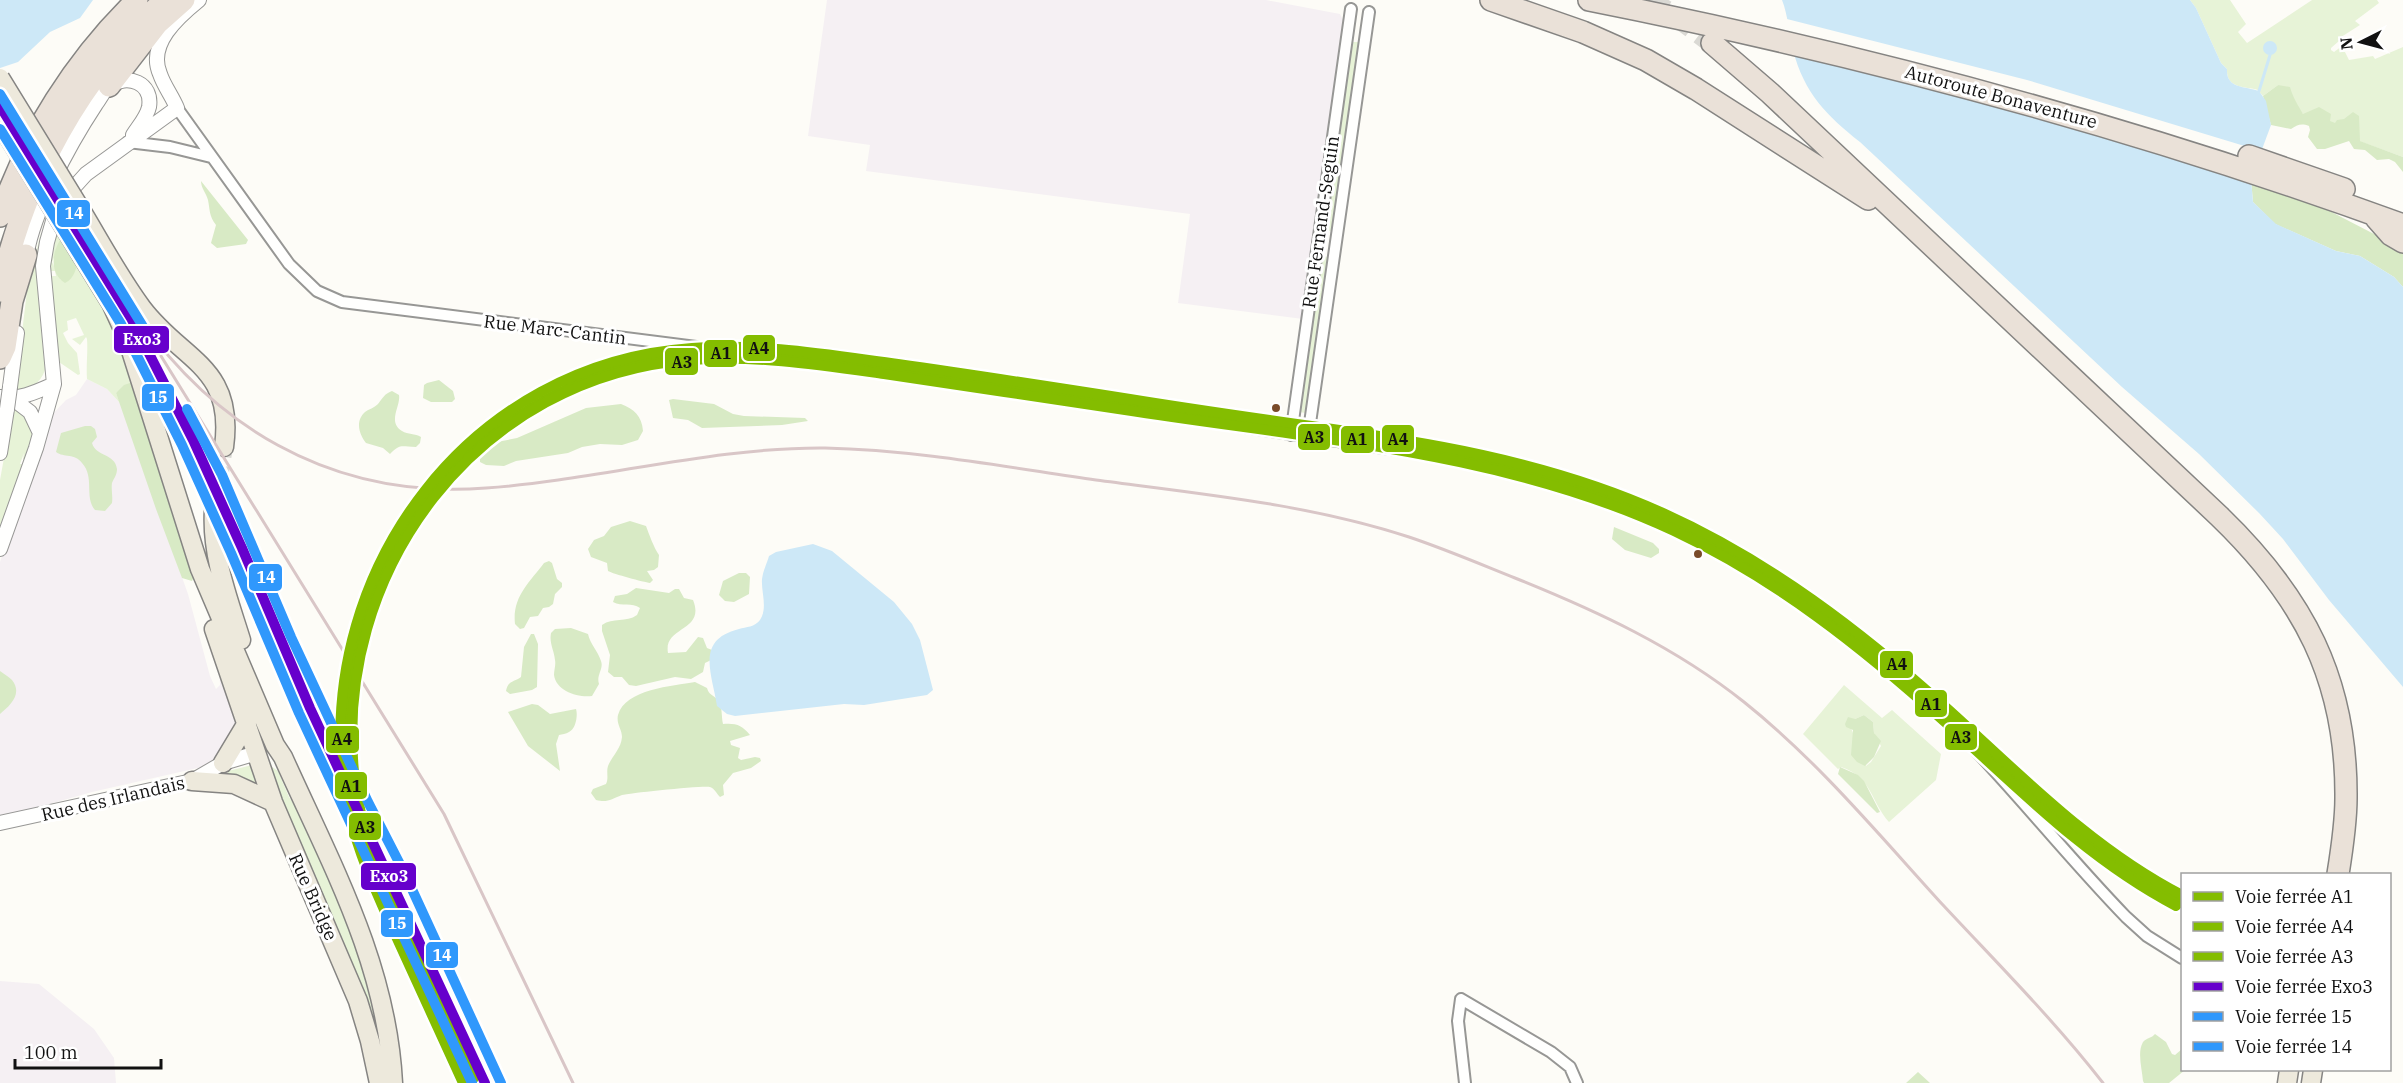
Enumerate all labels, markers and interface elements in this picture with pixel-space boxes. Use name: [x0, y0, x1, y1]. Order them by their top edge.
north arrow: [2331, 12, 2391, 72]
text: N: [2335, 36, 2357, 51]
street label: Autoroute Bonaventure: [1902, 60, 2100, 133]
street label: Rue Fernand-Seguin: [1297, 134, 1344, 310]
line badge: 14: [56, 199, 91, 228]
text: 14: [64, 203, 84, 223]
street label: Rue Marc-Cantin: [483, 309, 628, 350]
line badge: Exo3: [113, 325, 170, 354]
text: Exo3: [123, 329, 161, 349]
line badge: A4: [742, 334, 776, 362]
text: A4: [749, 338, 770, 358]
line badge: A1: [703, 339, 738, 368]
text: A1: [711, 343, 731, 363]
line badge: A3: [664, 347, 699, 376]
text: A3: [672, 352, 692, 372]
line badge: 15: [141, 383, 175, 412]
text: 15: [148, 387, 168, 407]
unlabelled marker: [1270, 402, 1282, 414]
line badge: A3: [1297, 423, 1331, 451]
line badge: A4: [1381, 424, 1415, 453]
line badge: A1: [1340, 425, 1375, 454]
text: A3: [1304, 427, 1324, 447]
text: A1: [1347, 429, 1367, 449]
text: A4: [1388, 429, 1409, 449]
unlabelled marker: [1692, 548, 1704, 560]
line badge: 14: [248, 563, 283, 592]
text: 14: [256, 567, 276, 587]
line badge: A4: [1879, 650, 1914, 679]
text: A4: [1887, 654, 1908, 674]
line badge: A1: [1914, 689, 1948, 718]
text: A1: [1921, 694, 1941, 714]
line badge: A3: [1944, 723, 1978, 751]
line badge: A4: [325, 725, 360, 754]
text: A3: [1951, 727, 1971, 747]
text: A4: [332, 729, 353, 749]
street label: Rue des Irlandais: [39, 771, 187, 826]
line badge: A1: [334, 771, 368, 800]
text: A1: [341, 776, 361, 796]
line badge: A3: [348, 812, 382, 841]
text: A3: [355, 817, 375, 837]
street label: Rue Bridge: [284, 850, 343, 944]
line badge: Exo3: [360, 862, 417, 891]
text: Exo3: [370, 866, 408, 886]
legend: [2181, 873, 2391, 1071]
text: Voie ferrée A1: [2235, 885, 2354, 908]
line badge: 15: [380, 909, 414, 938]
text: 15: [387, 913, 407, 933]
text: Voie ferrée A4: [2235, 915, 2354, 938]
line badge: 14: [425, 941, 459, 969]
text: 14: [432, 945, 452, 965]
text: Voie ferrée A3: [2235, 945, 2354, 968]
text: Voie ferrée Exo3: [2235, 975, 2373, 998]
text: Voie ferrée 15: [2235, 1005, 2352, 1028]
scale bar: [15, 1032, 160, 1070]
text: Voie ferrée 14: [2235, 1035, 2352, 1058]
text: 100 m: [24, 1041, 78, 1064]

